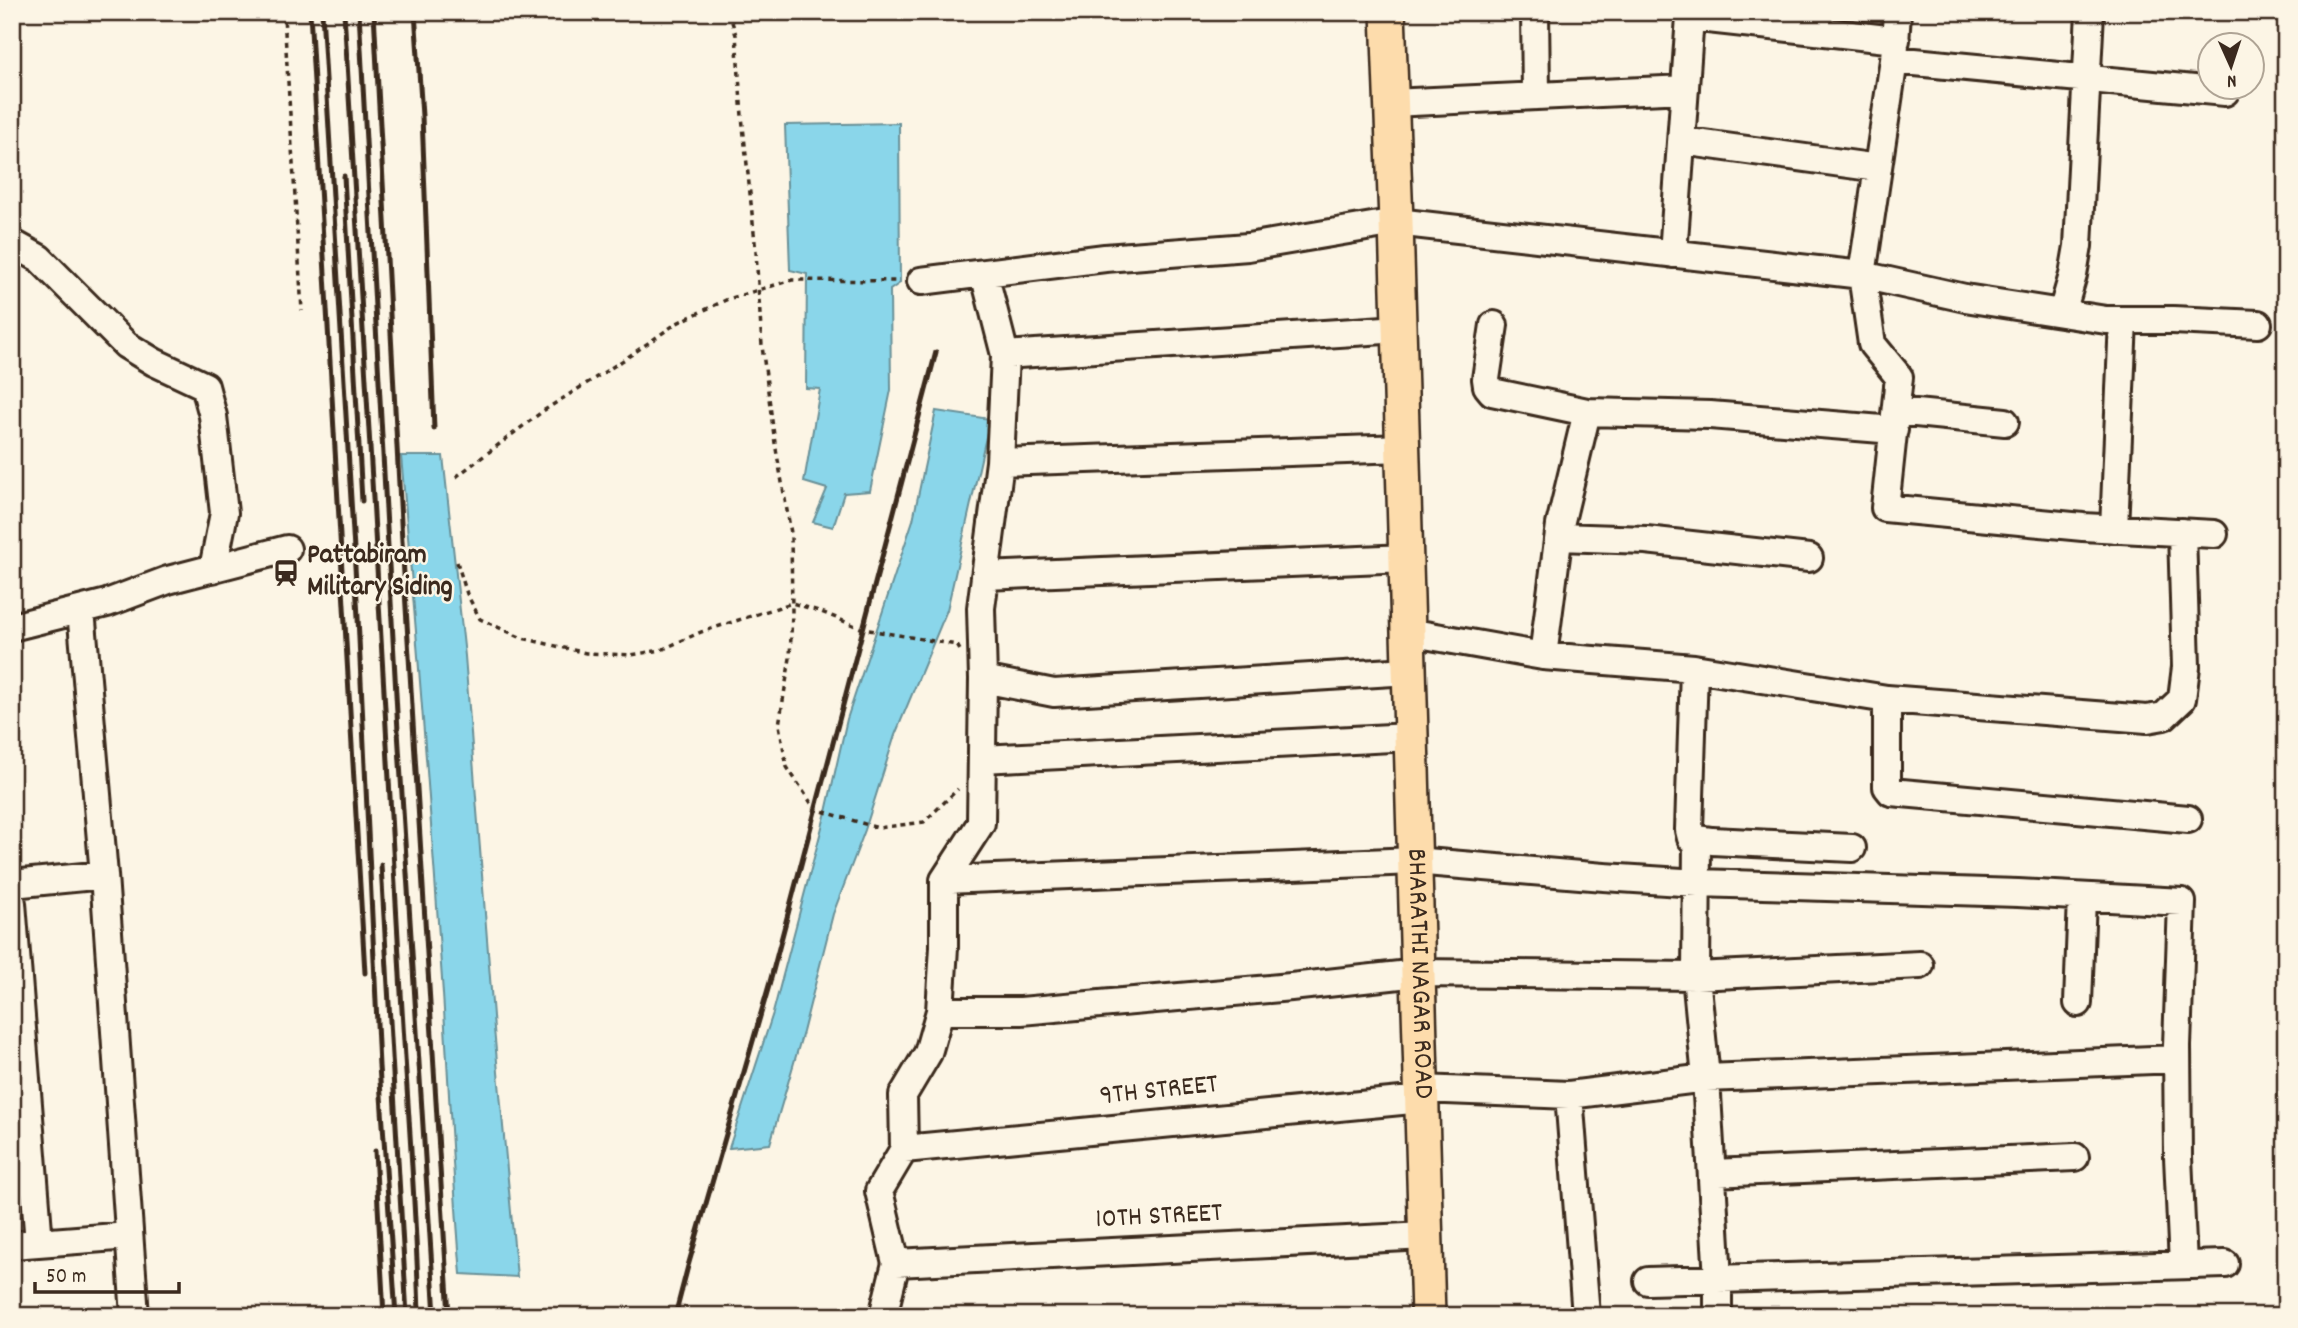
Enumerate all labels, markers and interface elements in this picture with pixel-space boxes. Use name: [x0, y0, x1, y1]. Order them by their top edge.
north arrow: [2196, 32, 2266, 102]
text: N: [2226, 66, 2237, 93]
place label: Pattabiram Military Siding: [307, 537, 453, 609]
station icon: Pattabiram Military Siding: [271, 558, 301, 588]
street label: BHARATHI NAGAR ROAD: [1394, 848, 1442, 1099]
street label: 9TH STREET: [1098, 1066, 1220, 1118]
street label: 10TH STREET: [1094, 1195, 1224, 1241]
scale bar: [35, 1251, 178, 1295]
text: 50 m: [46, 1263, 86, 1293]

